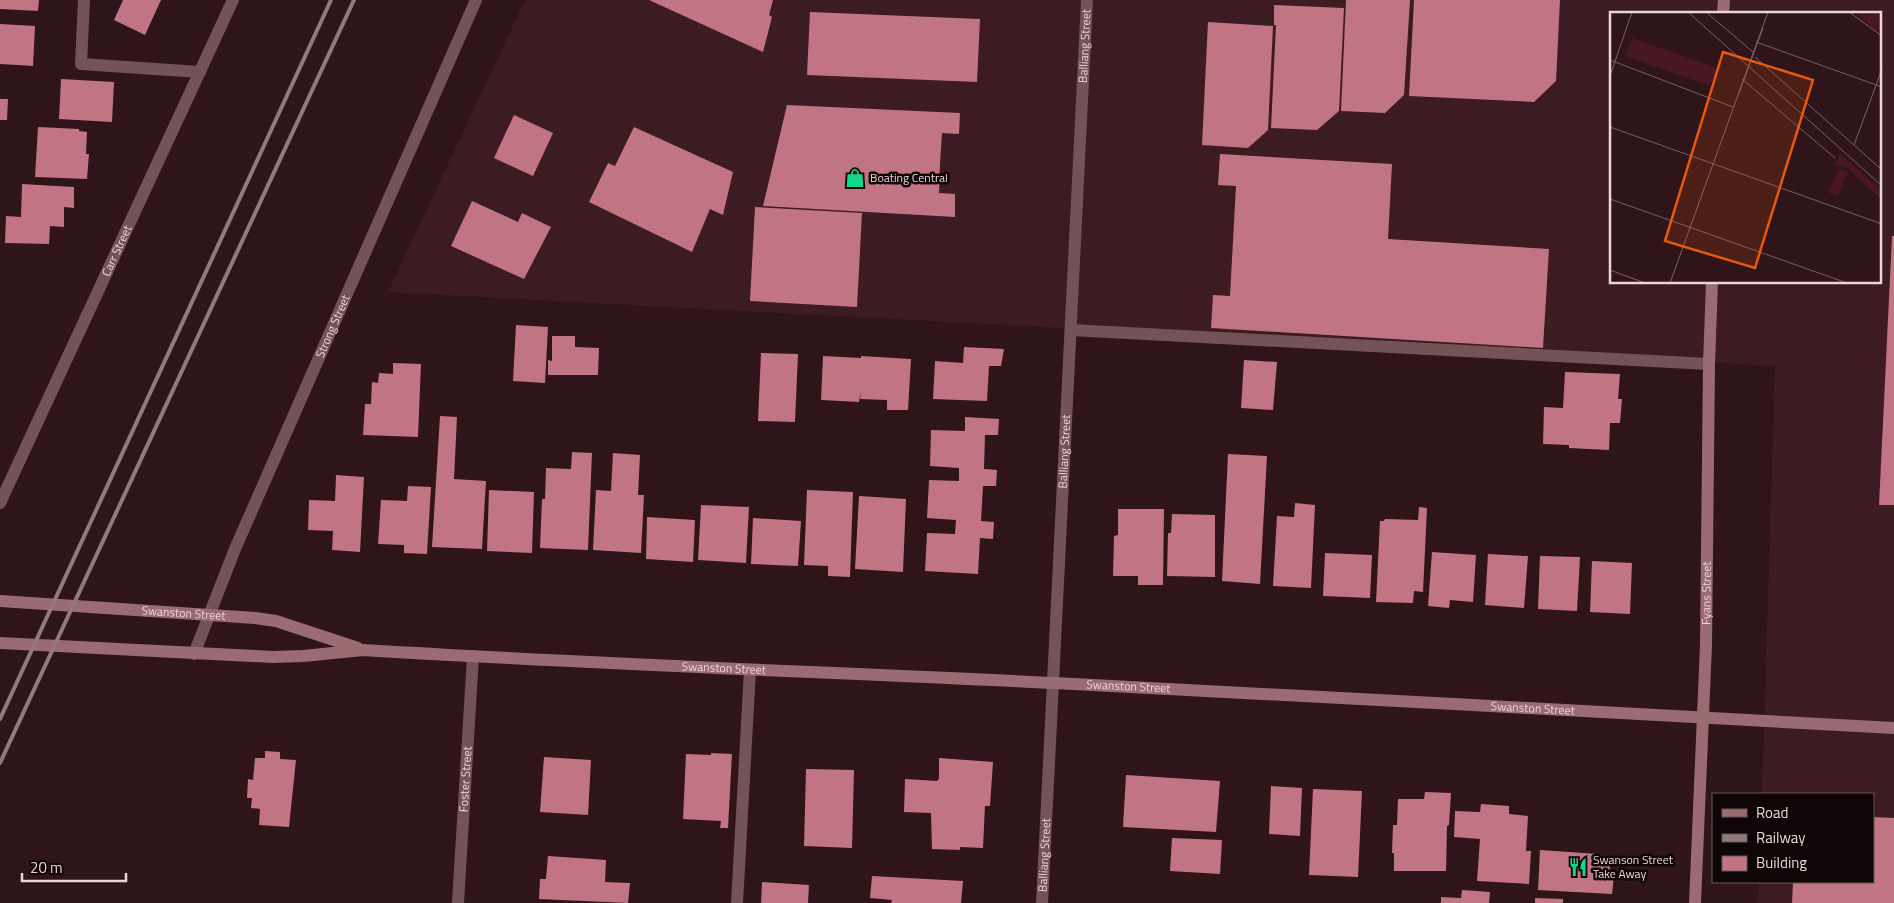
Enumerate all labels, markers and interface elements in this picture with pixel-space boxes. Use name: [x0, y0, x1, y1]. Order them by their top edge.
street label: Balliang Street: [1073, 8, 1096, 83]
inset map: [1610, 12, 1882, 284]
shop icon: Boating Central: [844, 167, 866, 189]
place label: Boating Central: [870, 168, 948, 187]
street label: Carr Street: [96, 221, 137, 279]
street label: Strong Street: [310, 291, 355, 361]
street label: Balliang Street: [1053, 413, 1075, 489]
street label: Fyans Street: [1696, 561, 1716, 625]
street label: Swanston Street: [141, 600, 227, 625]
street label: Swanston Street: [681, 656, 767, 679]
street label: Swanston Street: [1086, 674, 1172, 698]
street label: Swanston Street: [1490, 696, 1576, 720]
street label: Foster Street: [454, 745, 477, 813]
legend: [1712, 793, 1874, 883]
text: Road: [1756, 801, 1788, 824]
street label: Balliang Street: [1033, 817, 1055, 892]
text: Railway: [1756, 826, 1806, 849]
scale bar: [22, 850, 126, 882]
place label: Swanson Street Take Away: [1593, 850, 1674, 883]
text: Building: [1756, 851, 1807, 874]
text: 20 m: [30, 856, 63, 879]
restaurant icon: Swanson Street Take Away: [1567, 856, 1589, 878]

